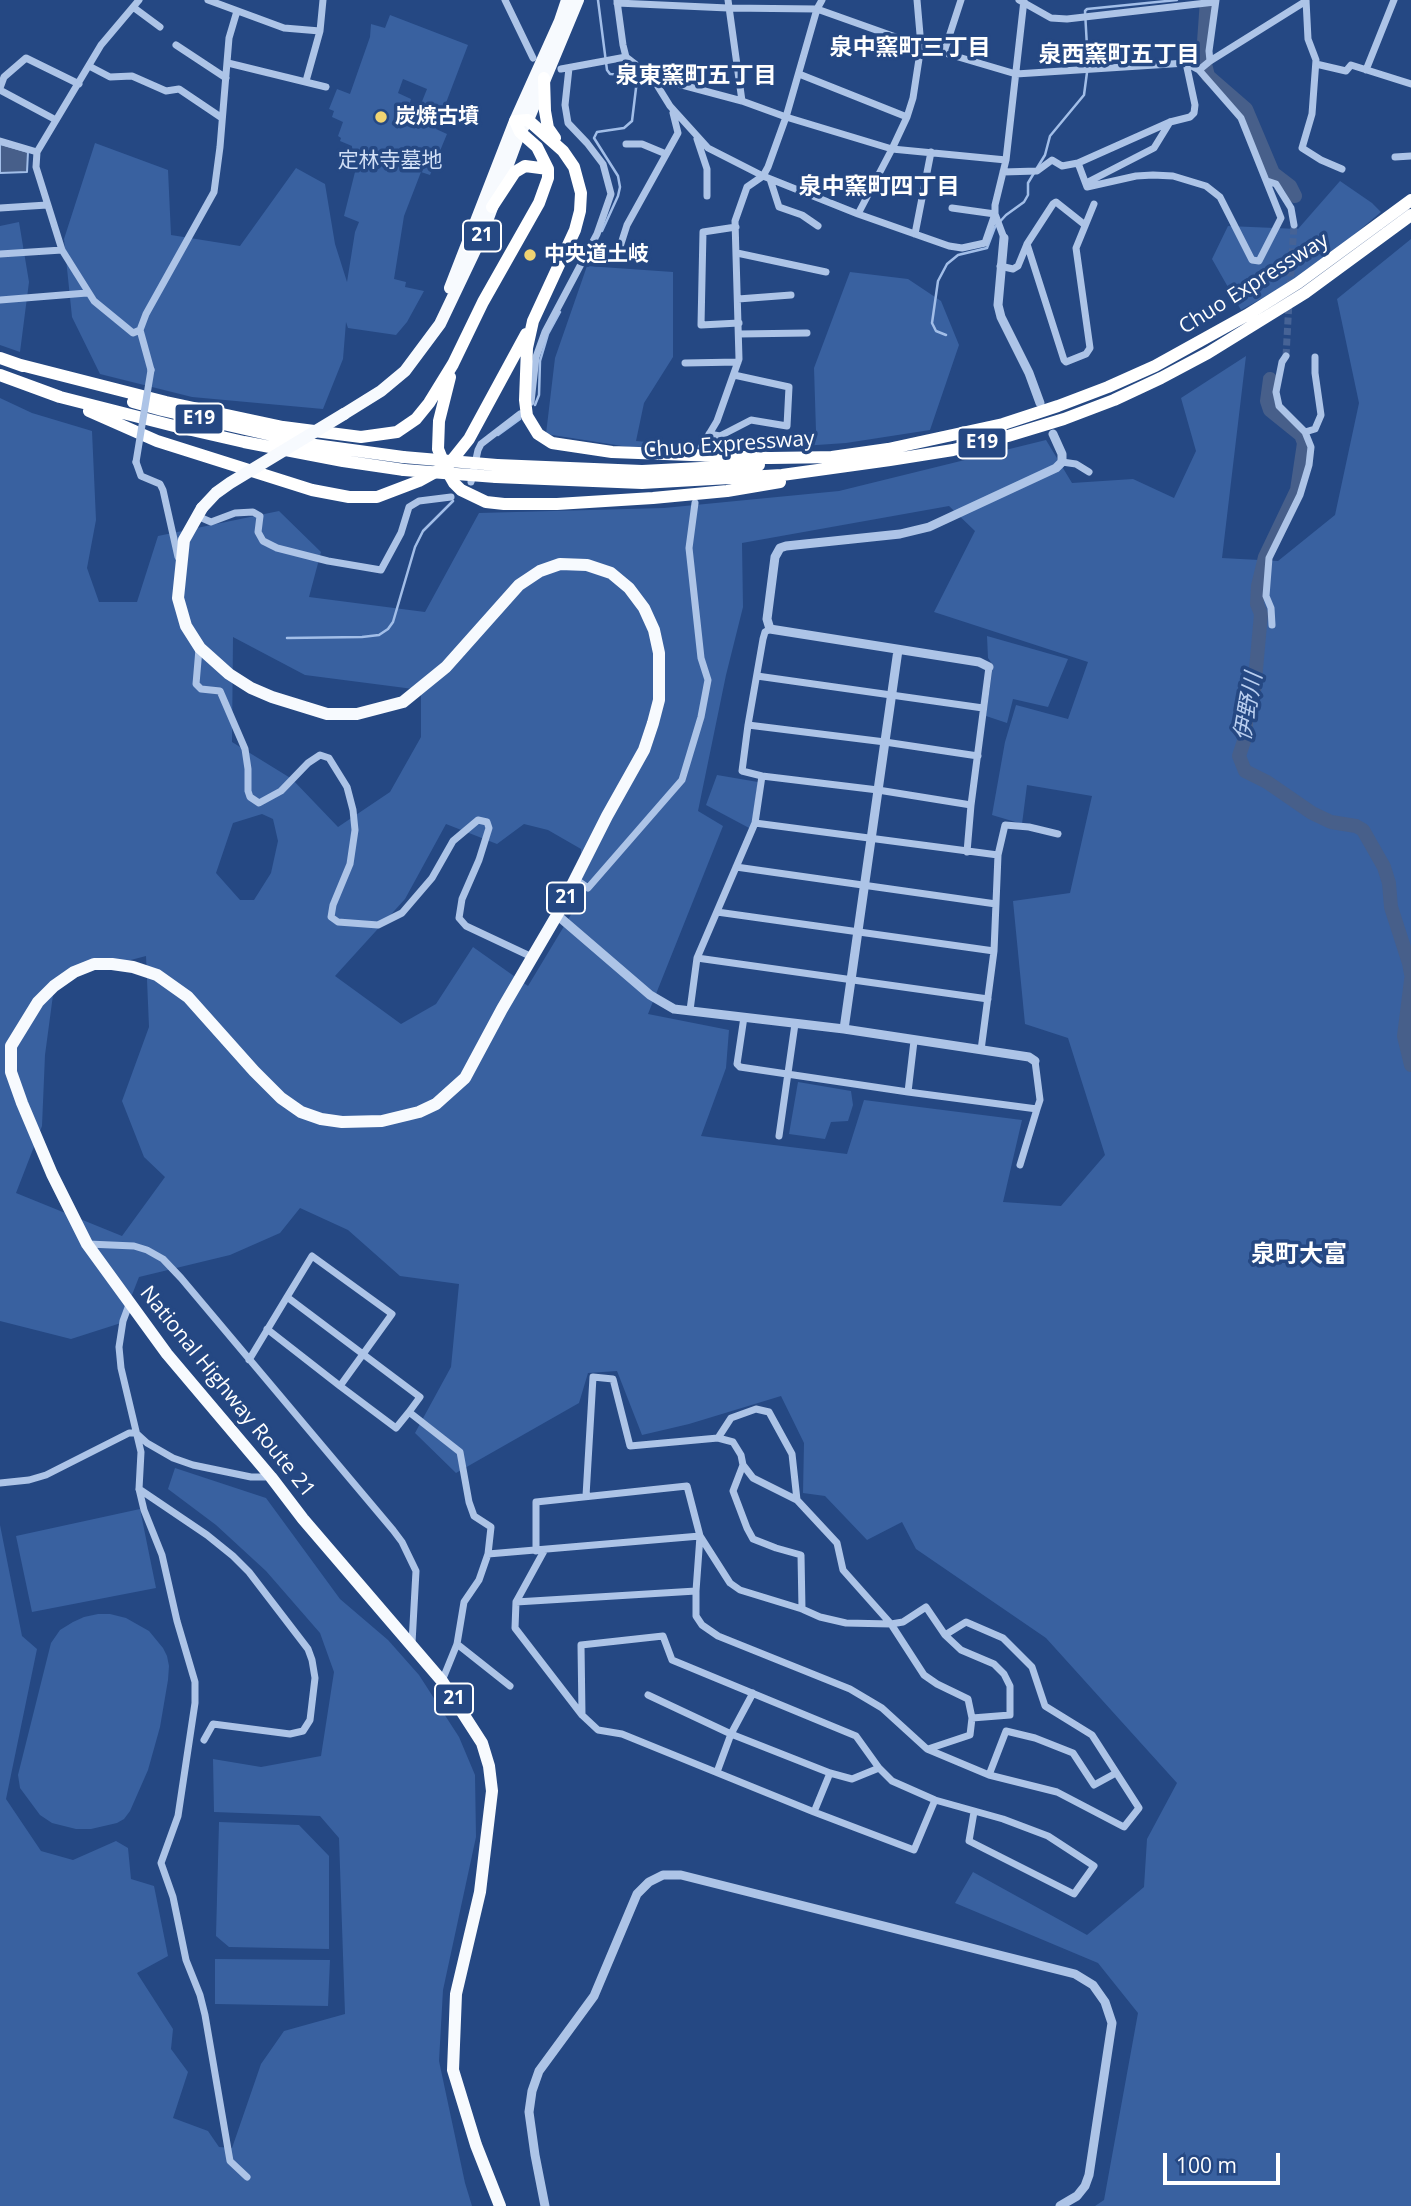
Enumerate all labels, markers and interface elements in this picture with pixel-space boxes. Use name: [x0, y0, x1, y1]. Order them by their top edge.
district label: 泉中窯町三丁目: [830, 34, 990, 62]
district label: 泉西窯町五丁目: [1039, 41, 1199, 69]
district label: 泉東窯町五丁目: [616, 62, 776, 90]
place label: 炭焼古墳: [395, 104, 479, 130]
marker: 炭焼古墳: [373, 109, 389, 125]
park label: 定林寺墓地: [338, 148, 442, 174]
district label: 泉中窯町四丁目: [799, 173, 959, 201]
road number: 21: [463, 220, 501, 252]
street label: Chuo Expressway: [1175, 228, 1333, 340]
place label: 中央道土岐: [544, 242, 649, 268]
marker: 中央道土岐: [522, 247, 538, 263]
road number: E19: [174, 404, 224, 434]
street label: Chuo Expressway: [643, 426, 815, 464]
road number: E19: [958, 428, 1006, 458]
water label: 伊野川: [1229, 671, 1269, 743]
road number: 21: [547, 882, 585, 914]
district label: 泉町大富: [1251, 1241, 1347, 1269]
street label: National Highway Route 21: [134, 1281, 320, 1503]
road number: 21: [435, 1684, 473, 1714]
scale bar: [1166, 2140, 1283, 2184]
text: 100 m: [1176, 2151, 1237, 2179]

